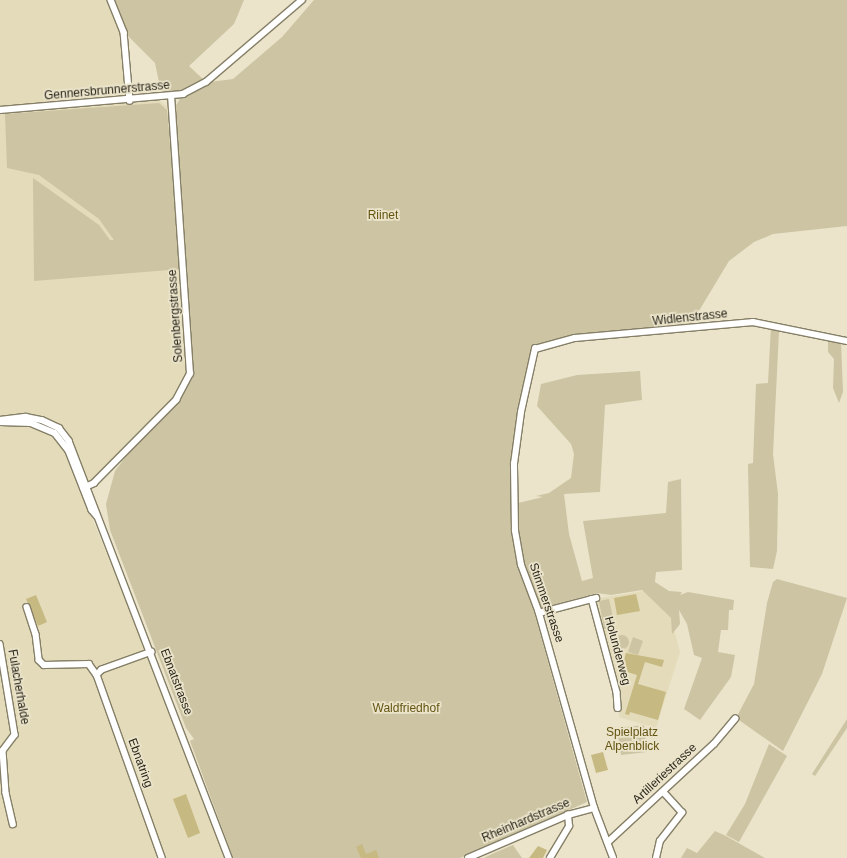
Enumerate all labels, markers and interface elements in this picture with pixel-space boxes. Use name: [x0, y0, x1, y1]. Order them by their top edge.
street label: Gennersbrunnerstrasse: [44, 78, 170, 104]
park label: Riinet: [368, 209, 398, 223]
street label: Solenbergstrasse: [166, 269, 186, 363]
street label: Widlenstrasse: [652, 307, 728, 329]
street label: Stimmerstrasse: [526, 561, 566, 645]
street label: Holunderweg: [601, 615, 633, 687]
street label: Ebnatstrasse: [157, 647, 195, 717]
street label: Fulacherhalde: [4, 648, 32, 726]
park label: Waldfriedhof: [373, 702, 439, 716]
park label: Spielplatz Alpenblick: [605, 726, 659, 754]
street label: Ebnatring: [124, 736, 156, 790]
street label: Artilleriestrasse: [630, 741, 700, 807]
street label: Rheinhardstrasse: [480, 796, 572, 846]

